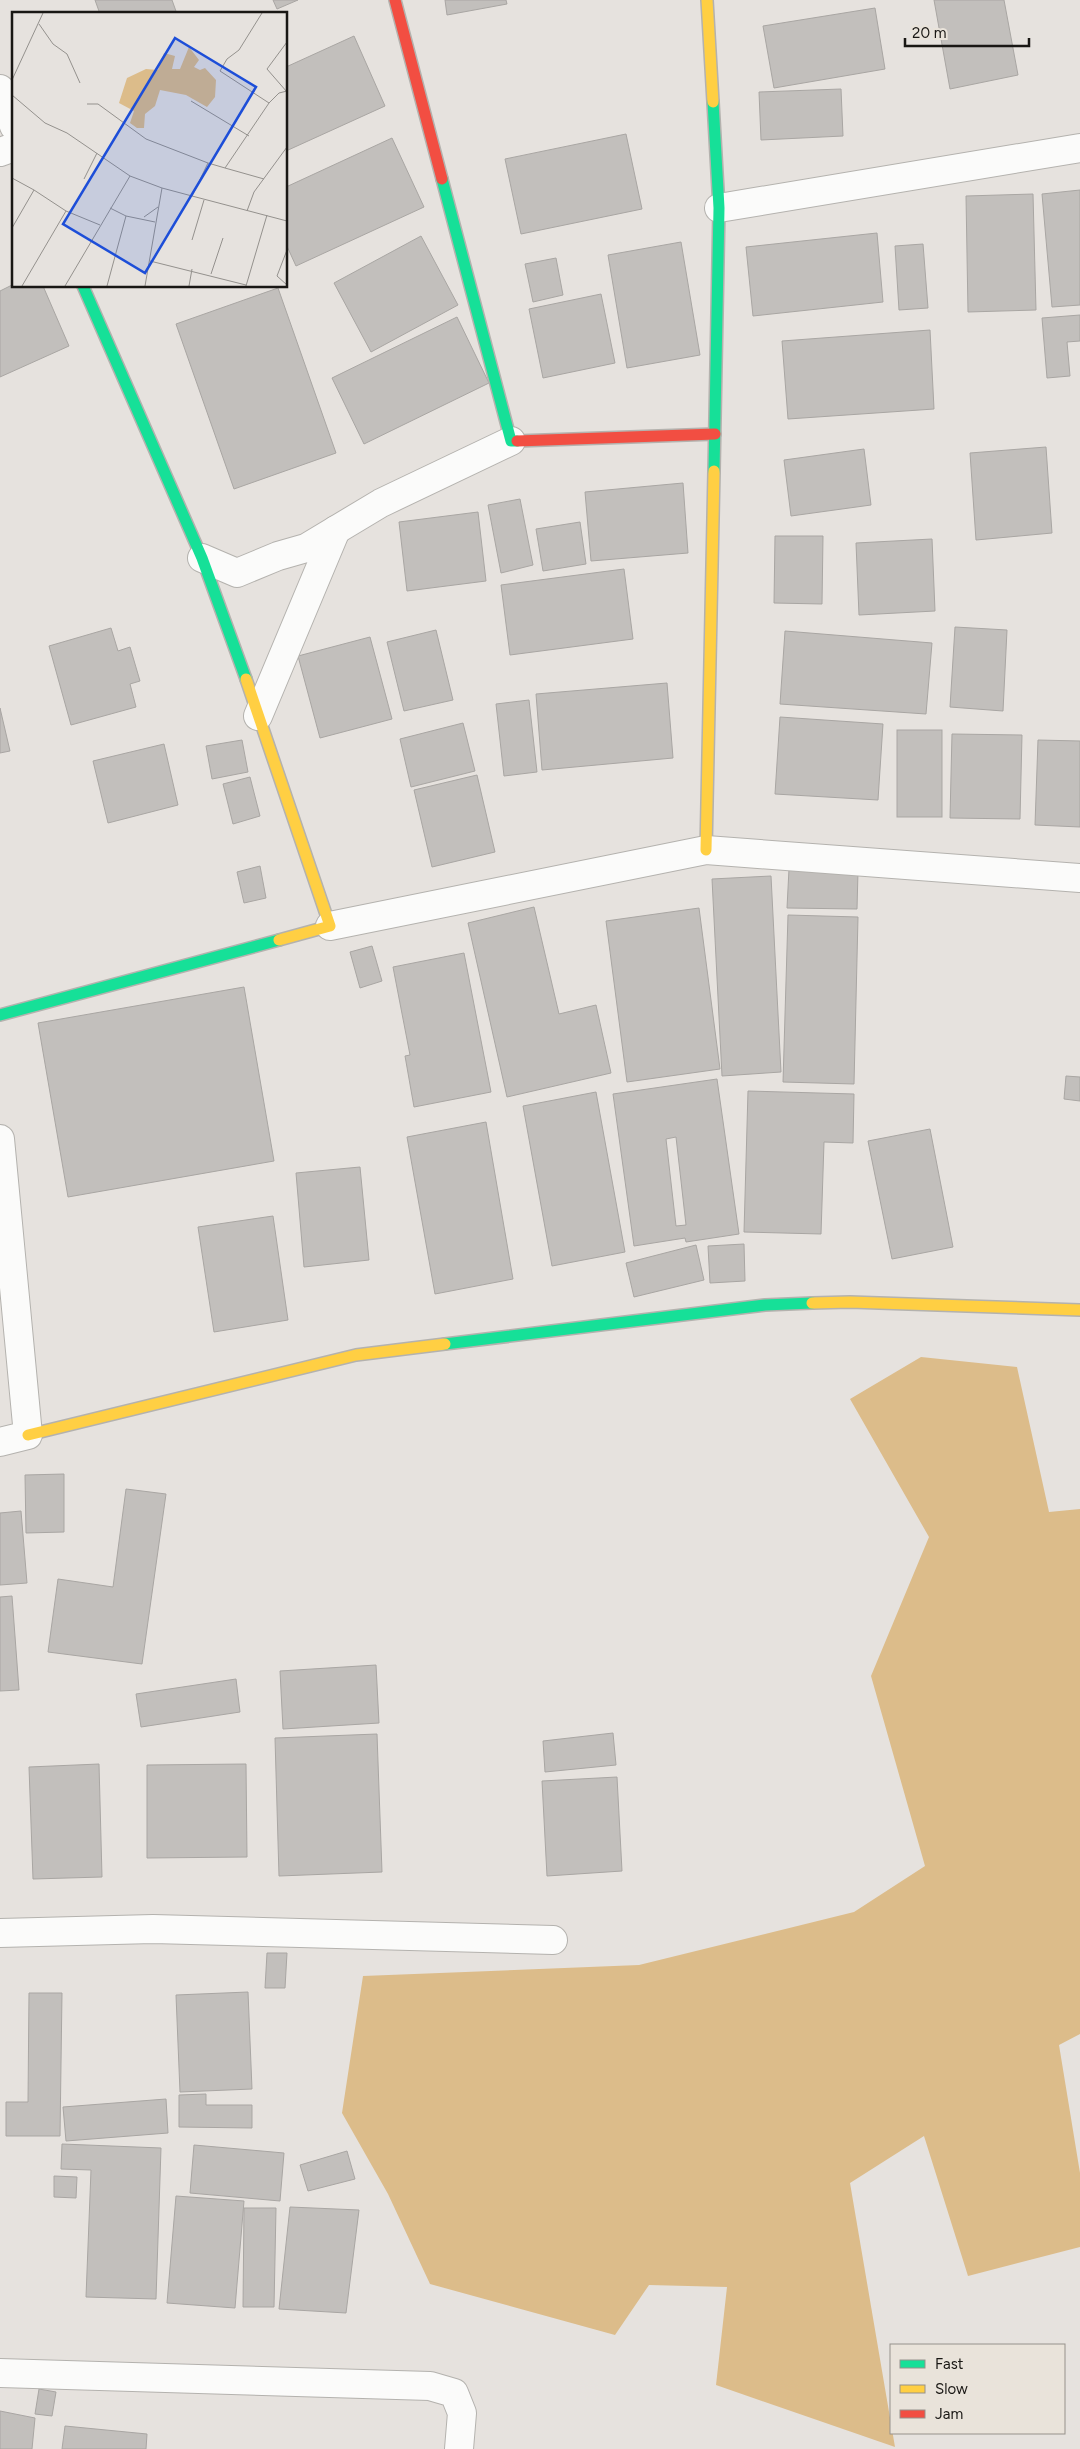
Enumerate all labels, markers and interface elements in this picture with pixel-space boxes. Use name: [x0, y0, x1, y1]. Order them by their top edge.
inset map: [12, 12, 288, 288]
scale bar: [905, 15, 1029, 47]
text: 20 m: [912, 24, 946, 42]
legend: [890, 2344, 1065, 2434]
text: Fast: [935, 2355, 964, 2373]
text: Slow: [935, 2380, 968, 2398]
text: Jam: [935, 2405, 963, 2423]

